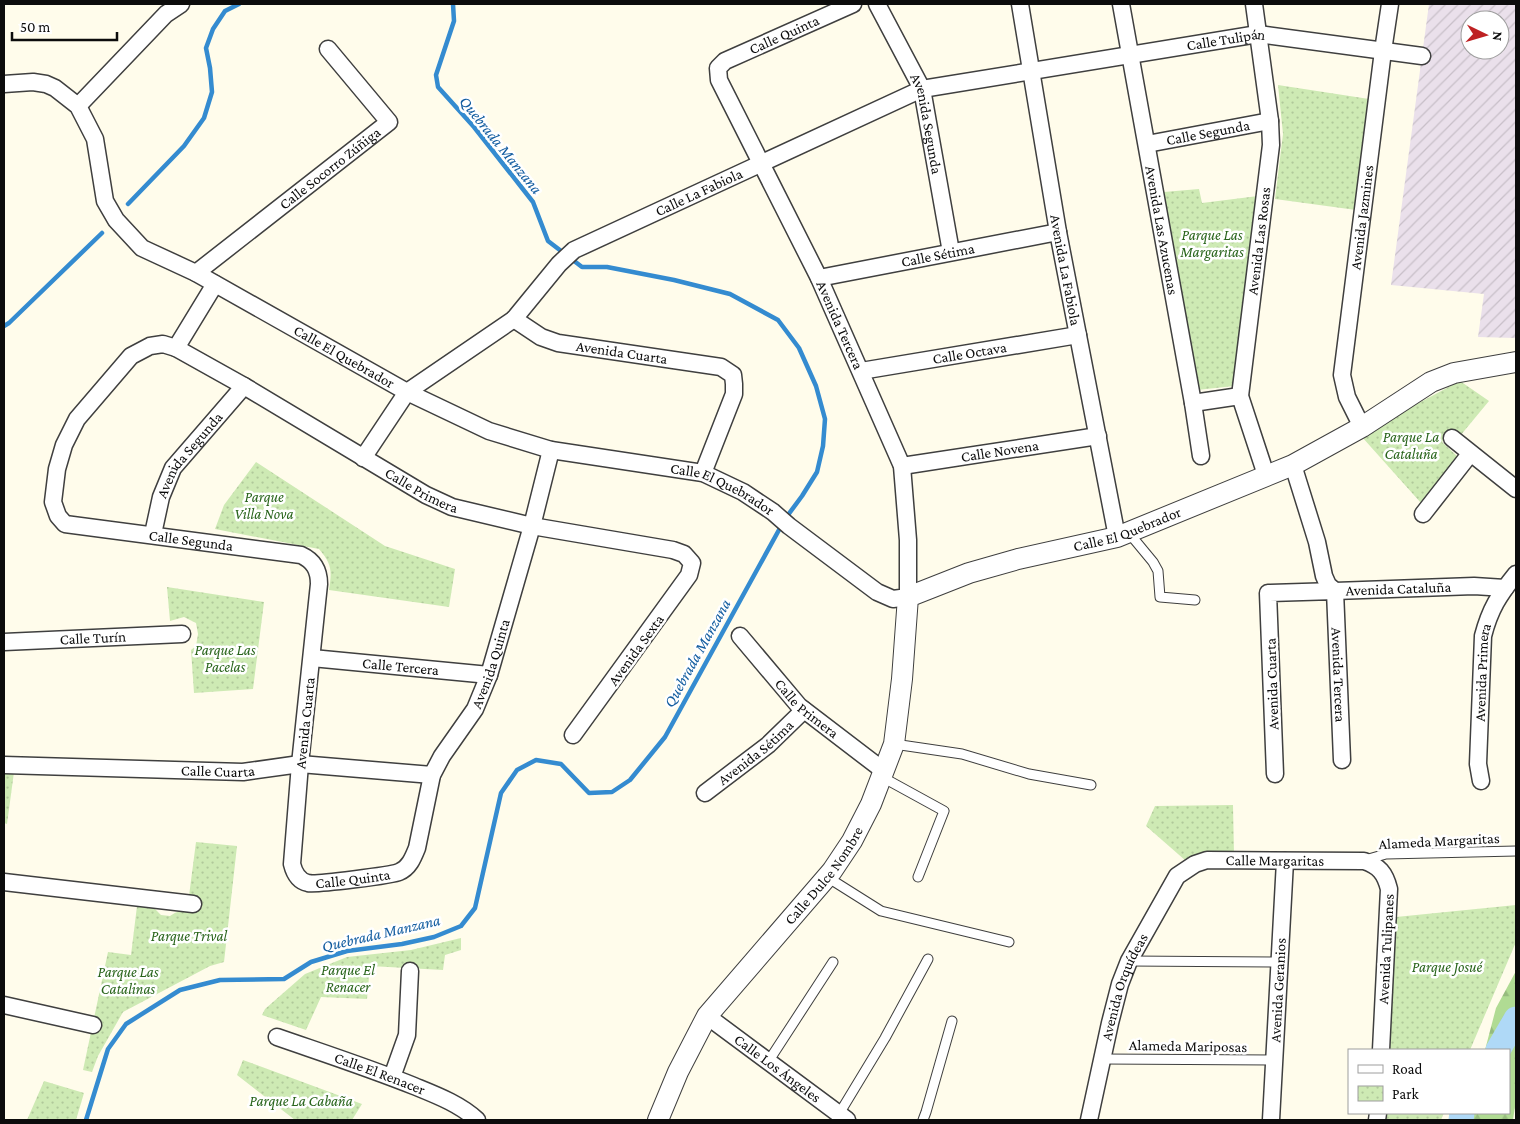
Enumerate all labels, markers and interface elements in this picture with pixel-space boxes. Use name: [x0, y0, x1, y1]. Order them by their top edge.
scale bar: [12, 10, 118, 42]
north arrow: [1460, 10, 1510, 60]
street label: Calle Quinta: [747, 12, 822, 57]
text: 50 m: [20, 19, 50, 35]
street label: Calle Tulipán: [1185, 26, 1267, 54]
text: N: [1490, 31, 1506, 42]
street label: Avenida Segunda: [907, 70, 945, 175]
water label: Quebrada Manzana: [456, 93, 546, 198]
street label: Calle Segunda: [1165, 117, 1251, 148]
street label: Calle Socorro Zúñiga: [276, 124, 384, 213]
street label: Avenida Las Azucenas: [1142, 164, 1181, 296]
street label: Avenida Jazmines: [1347, 164, 1377, 271]
street label: Calle La Fabiola: [653, 165, 745, 219]
street label: Avenida Las Rosas: [1244, 186, 1274, 296]
street label: Avenida La Fabiola: [1047, 213, 1084, 327]
park label: Parque Las Margaritas: [1179, 227, 1244, 261]
street label: Calle Sétima: [900, 240, 976, 270]
street label: Avenida Tercera: [813, 278, 867, 372]
street label: Calle El Quebrador: [291, 322, 398, 392]
street label: Avenida Cuarta: [575, 338, 669, 367]
street label: Calle Octava: [931, 339, 1008, 367]
street label: Avenida Segunda: [153, 409, 226, 500]
park label: Parque La Cataluña: [1383, 429, 1439, 462]
street label: Calle Novena: [960, 437, 1040, 465]
street label: Calle El Quebrador: [669, 460, 778, 519]
street label: Calle Primera: [382, 464, 459, 516]
park label: Parque Villa Nova: [234, 489, 294, 522]
street label: Calle El Quebrador: [1072, 503, 1184, 554]
street label: Calle Segunda: [148, 527, 234, 554]
street label: Avenida Cataluña: [1345, 579, 1452, 599]
water label: Quebrada Manzana: [660, 596, 734, 710]
street label: Avenida Sexta: [605, 612, 667, 688]
street label: Avenida Quinta: [468, 617, 513, 711]
street label: Avenida Primera: [1472, 621, 1494, 722]
street label: Avenida Tercera: [1329, 627, 1348, 723]
street label: Calle Turín: [59, 629, 126, 647]
street label: Avenida Cuarta: [1262, 638, 1282, 730]
park label: Parque Las Pacelas: [194, 642, 256, 675]
street label: Calle Tercera: [362, 655, 440, 678]
street label: Avenida Cuarta: [292, 676, 318, 770]
street label: Calle Primera: [772, 676, 842, 741]
street label: Avenida Sétima: [715, 717, 797, 788]
street label: Calle Cuarta: [181, 762, 256, 780]
street label: Calle Dulce Nombre: [781, 824, 866, 928]
street label: Alameda Margaritas: [1378, 830, 1500, 853]
street label: Calle Margaritas: [1225, 852, 1324, 870]
street label: Calle Quinta: [315, 866, 391, 891]
street label: Avenida Tulipanes: [1375, 893, 1398, 1005]
water label: Quebrada Manzana: [320, 911, 442, 955]
park label: Parque Trival: [151, 928, 227, 945]
street label: Avenida Orquídeas: [1098, 930, 1151, 1042]
street label: Avenida Geranios: [1267, 937, 1289, 1043]
park label: Parque Josué: [1412, 959, 1484, 976]
park label: Parque El Renacer: [321, 962, 375, 995]
park label: Parque Las Catalinas: [97, 964, 159, 997]
street label: Calle Los Ángeles: [731, 1031, 824, 1106]
street label: Alameda Mariposas: [1129, 1037, 1247, 1056]
street label: Calle El Renacer: [332, 1049, 428, 1098]
legend: [1348, 1049, 1510, 1114]
text: Road: [1392, 1061, 1423, 1077]
text: Park: [1392, 1086, 1419, 1102]
park label: Parque La Cabaña: [249, 1093, 353, 1110]

